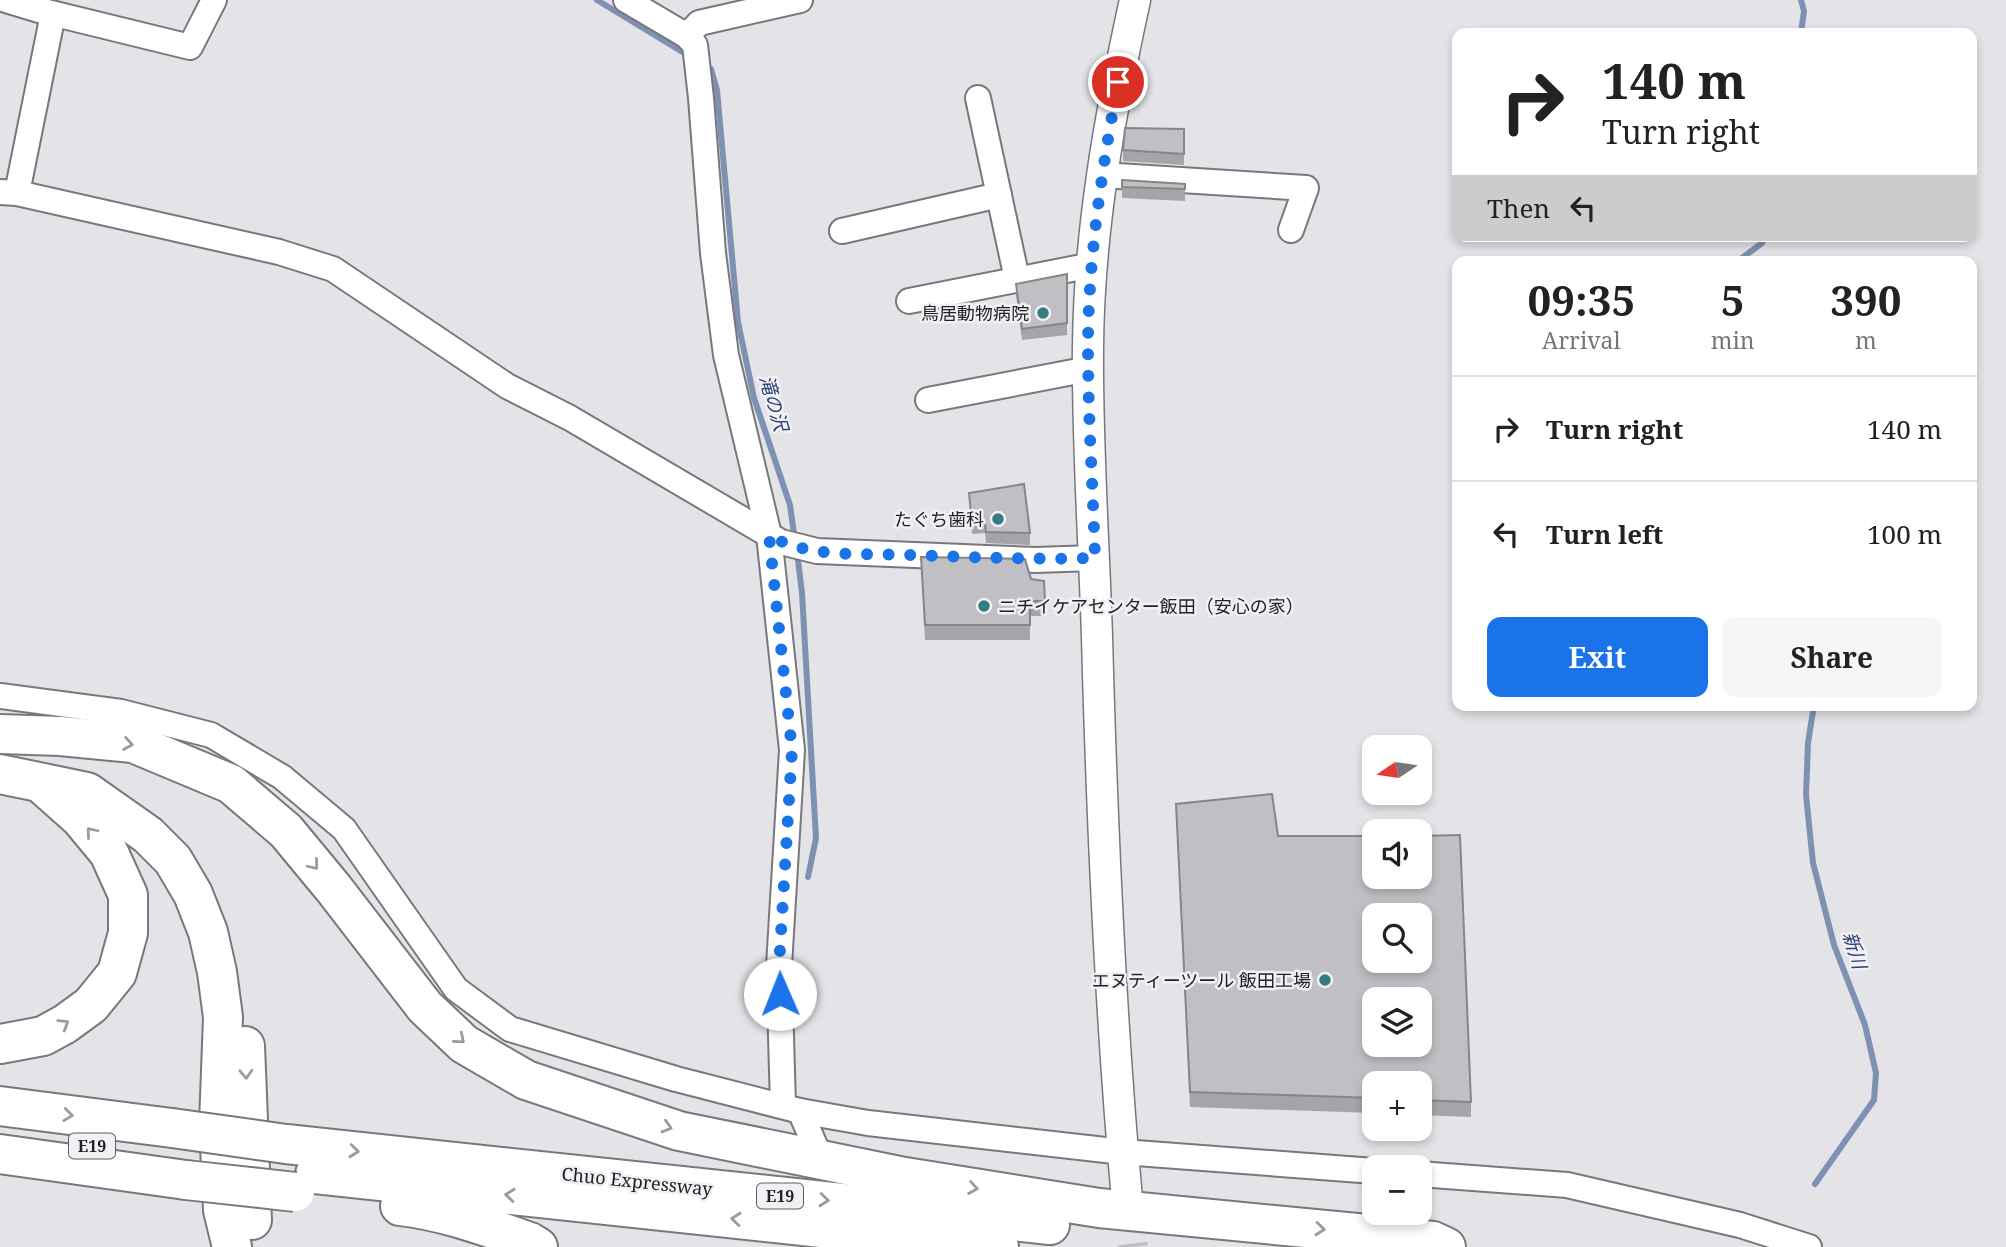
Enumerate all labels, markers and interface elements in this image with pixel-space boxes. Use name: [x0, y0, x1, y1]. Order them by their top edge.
text: 140 m: [1602, 47, 1746, 113]
pin: [1088, 52, 1148, 112]
icon: right: [1487, 56, 1578, 147]
icon: arrive: [1099, 63, 1137, 101]
text: Turn right: [1602, 110, 1760, 153]
icon: left: [1564, 189, 1602, 227]
text: Then: [1487, 190, 1550, 226]
text: 09:35: [1528, 271, 1635, 328]
text: 5: [1721, 271, 1745, 328]
text: 390: [1830, 271, 1901, 328]
place label: 鳥居動物病院: [921, 301, 1029, 325]
marker: 鳥居動物病院: [1035, 305, 1051, 321]
text: Arrival: [1542, 324, 1621, 356]
text: min: [1711, 324, 1755, 356]
text: m: [1855, 324, 1877, 356]
water label: 滝の沢: [754, 372, 795, 437]
icon: right: [1487, 410, 1525, 448]
text: Turn right: [1546, 411, 1683, 447]
text: 140 m: [1867, 411, 1942, 447]
place label: たぐち歯科: [894, 507, 984, 531]
marker: たぐち歯科: [990, 511, 1006, 527]
icon: left: [1487, 515, 1525, 553]
text: Turn left: [1546, 516, 1663, 552]
text: 100 m: [1867, 516, 1942, 552]
place label: ニチイケアセンター飯田（安心の家）: [998, 594, 1304, 618]
marker: ニチイケアセンター飯田（安心の家）: [976, 598, 992, 614]
button: Exit: [1487, 617, 1708, 697]
button: Share: [1722, 617, 1942, 697]
one-way arrow: [122, 735, 134, 750]
north arrow: [1362, 735, 1432, 805]
map controls: [1362, 735, 1432, 1225]
button: sound: [1362, 819, 1432, 889]
one-way arrow: [87, 827, 99, 840]
one-way arrow: [306, 856, 318, 869]
button: search: [1362, 903, 1432, 973]
water label: 新川: [1837, 928, 1874, 974]
position arrow: [743, 957, 817, 1031]
place label: エヌティーツール 飯田工場: [1092, 968, 1311, 992]
marker: エヌティーツール 飯田工場: [1317, 972, 1333, 988]
button: layers: [1362, 987, 1432, 1057]
one-way arrow: [56, 1020, 69, 1032]
one-way arrow: [451, 1031, 464, 1043]
one-way arrow: [238, 1069, 254, 1079]
button: +: [1362, 1071, 1432, 1141]
one-way arrow: [62, 1107, 74, 1122]
one-way arrow: [661, 1119, 673, 1134]
road number: E19: [69, 1134, 115, 1158]
one-way arrow: [348, 1144, 360, 1159]
button: −: [1362, 1155, 1432, 1225]
street label: Chuo Expressway: [560, 1161, 714, 1201]
one-way arrow: [967, 1180, 979, 1195]
road number: E19: [757, 1184, 803, 1208]
one-way arrow: [504, 1188, 515, 1203]
one-way arrow: [818, 1193, 830, 1208]
one-way arrow: [730, 1212, 741, 1227]
one-way arrow: [1315, 1221, 1326, 1236]

